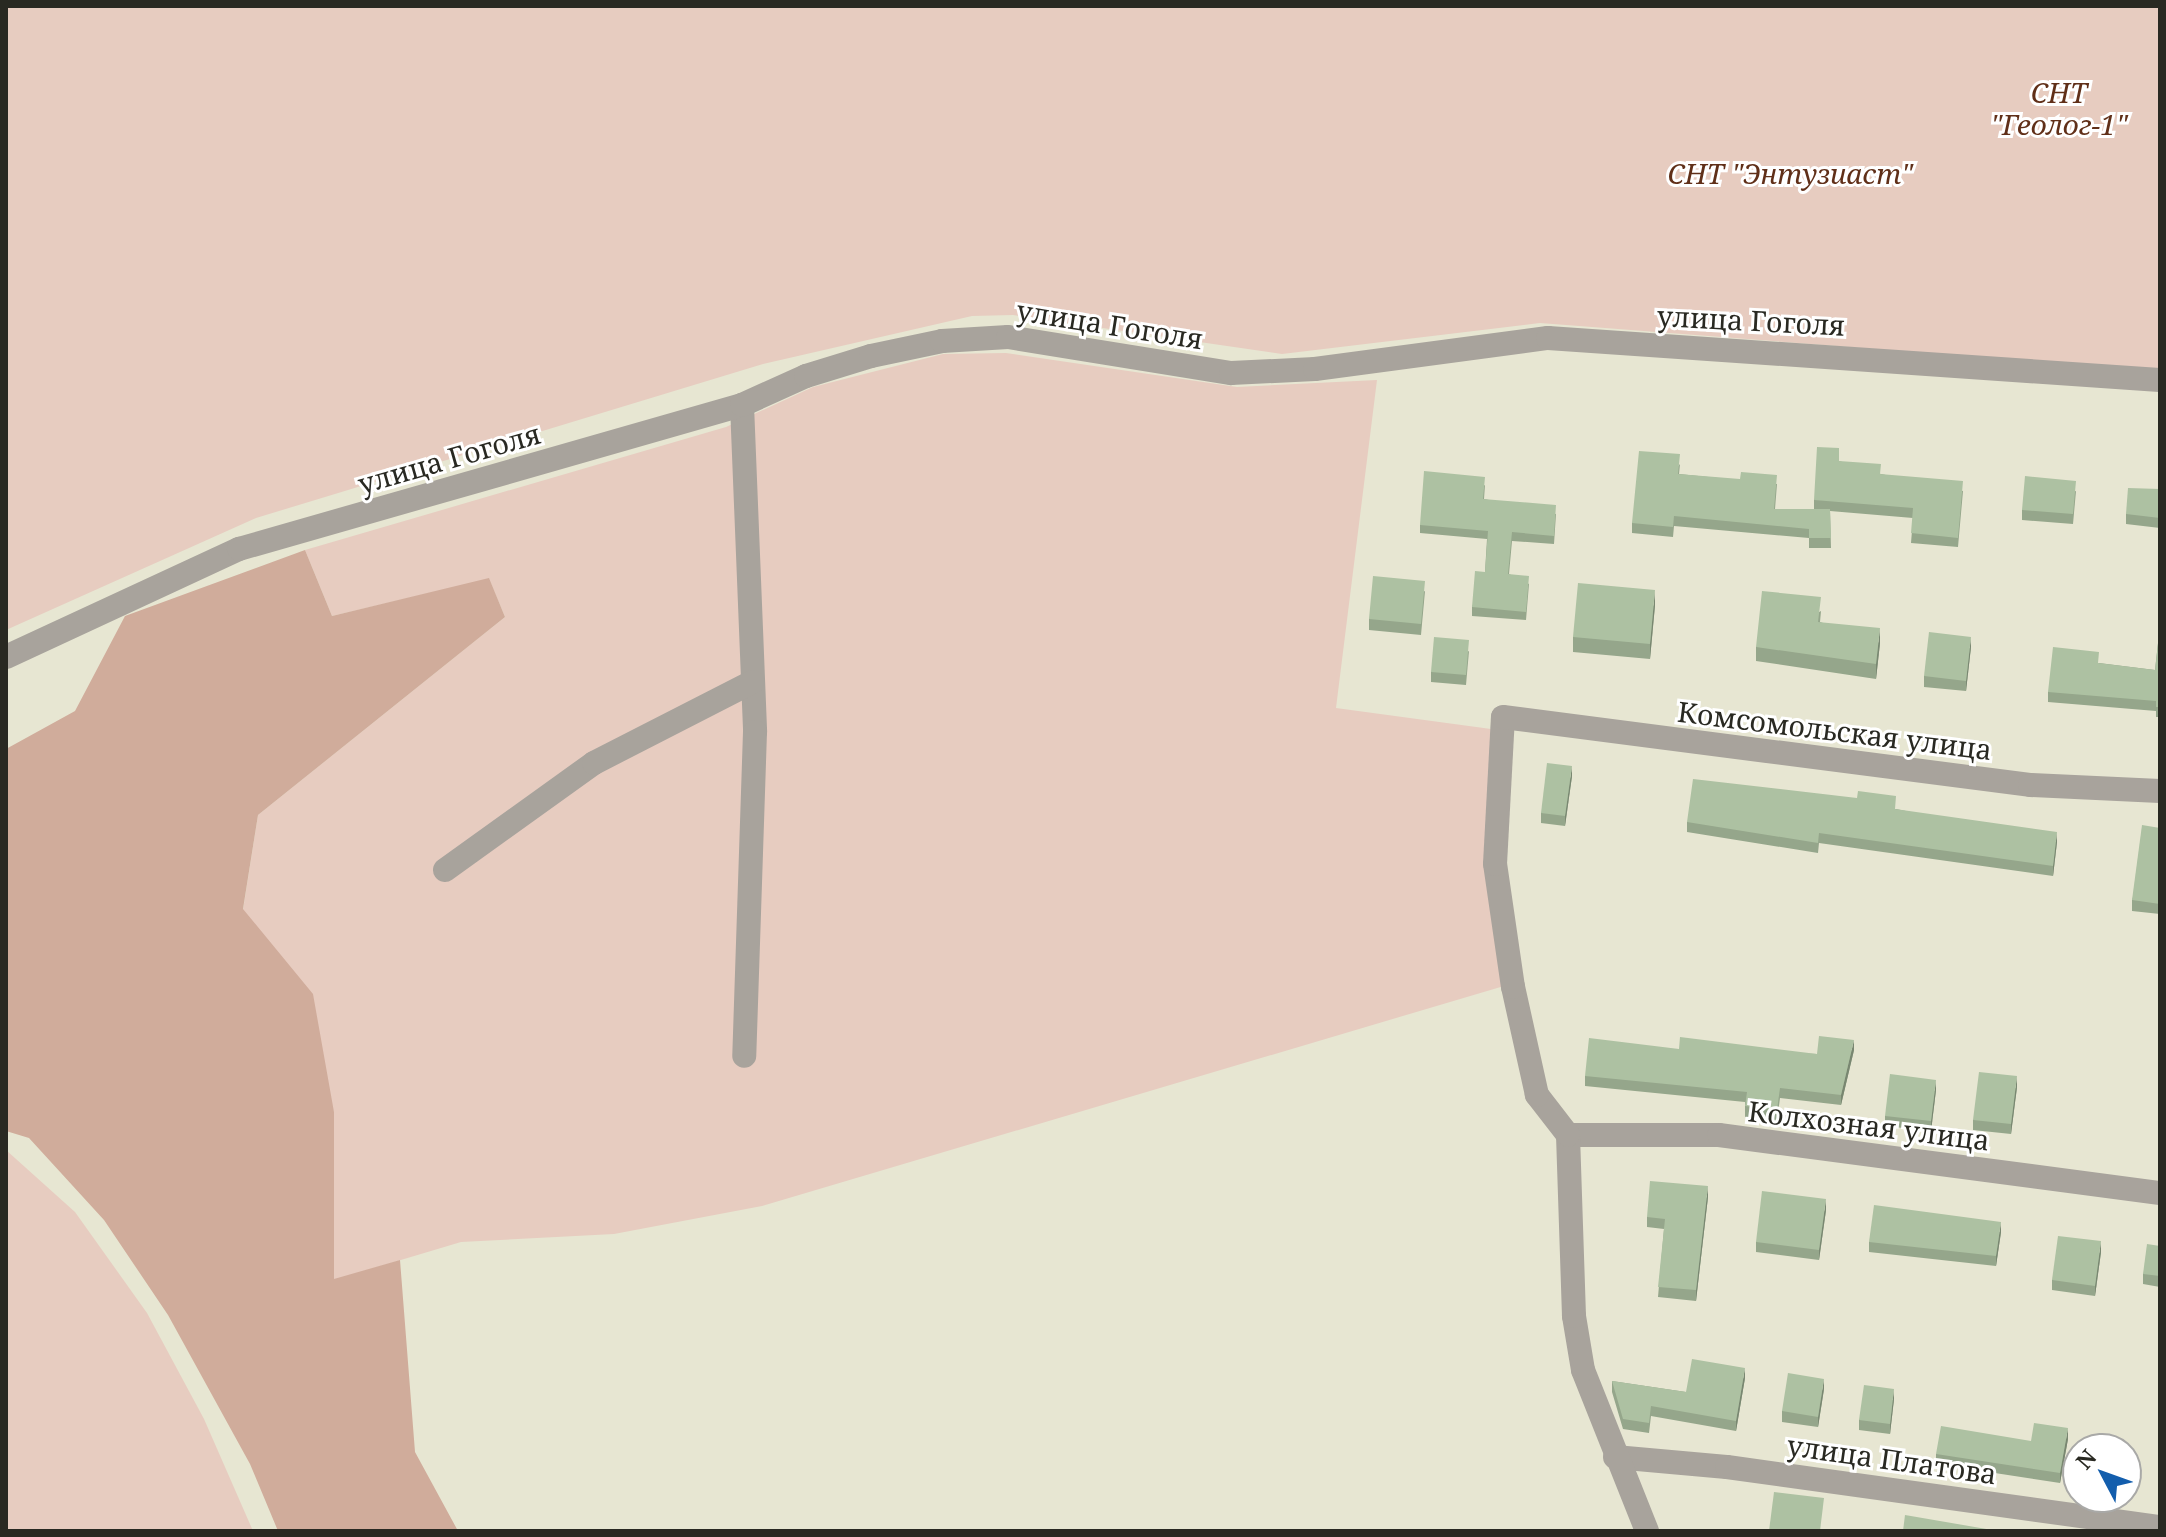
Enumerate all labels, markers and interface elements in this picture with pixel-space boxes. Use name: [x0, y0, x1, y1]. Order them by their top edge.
park label: СНТ "Геолог-1": [1991, 75, 2127, 141]
park label: СНТ "Энтузиаст": [1667, 156, 1913, 190]
street label: улица Гоголя: [1014, 293, 1206, 355]
street label: улица Гоголя: [1656, 298, 1846, 342]
street label: улица Гоголя: [354, 416, 544, 500]
street label: Комсомольская улица: [1676, 694, 1994, 766]
street label: Колхозная улица: [1746, 1094, 1992, 1156]
street label: улица Платова: [1785, 1428, 1999, 1490]
north arrow: [2062, 1433, 2142, 1513]
text: N: [2068, 1442, 2102, 1475]

